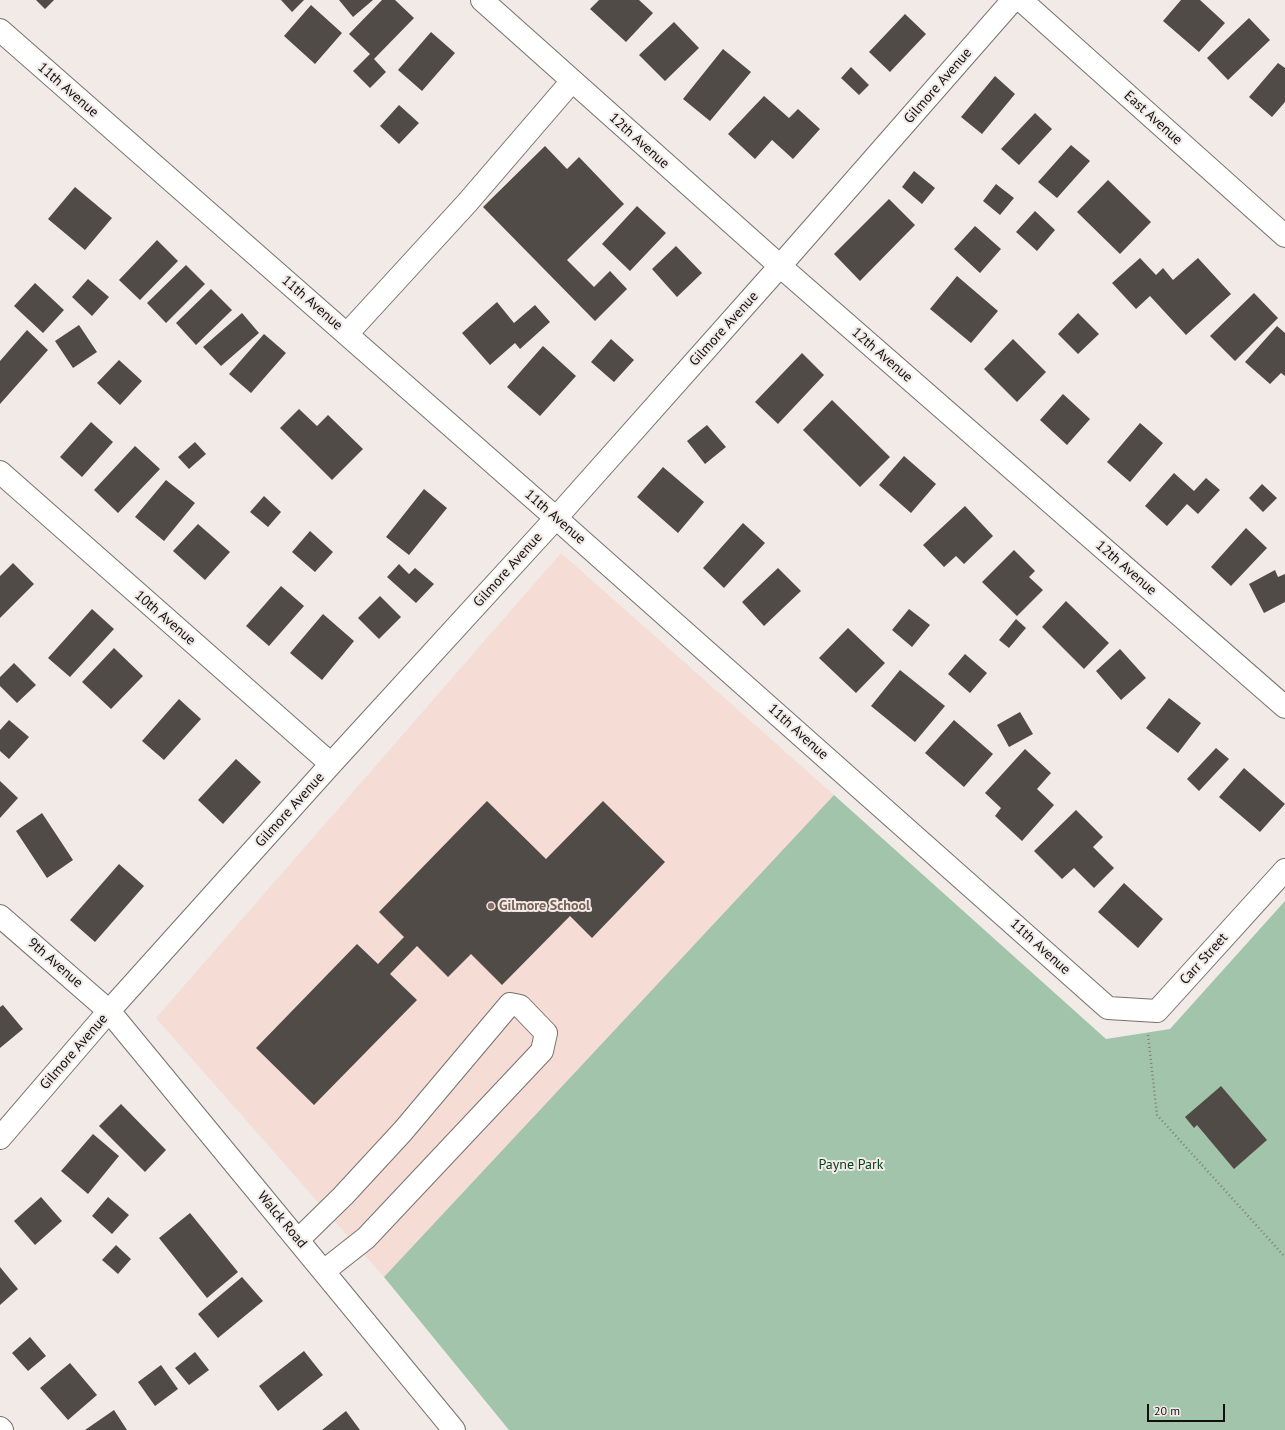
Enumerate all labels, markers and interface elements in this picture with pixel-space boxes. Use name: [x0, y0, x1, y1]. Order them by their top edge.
street label: Gilmore Avenue: [901, 45, 975, 127]
street label: 11th Avenue: [34, 59, 102, 121]
street label: East Avenue: [1120, 87, 1186, 149]
street label: 12th Avenue: [605, 110, 673, 172]
street label: 11th Avenue: [278, 272, 346, 334]
street label: Gilmore Avenue: [686, 288, 762, 370]
street label: 12th Avenue: [848, 324, 916, 386]
street label: 11th Avenue: [521, 486, 589, 548]
street label: Gilmore Avenue: [470, 529, 546, 611]
street label: 12th Avenue: [1092, 537, 1160, 599]
street label: 10th Avenue: [131, 587, 199, 649]
street label: 11th Avenue: [764, 701, 832, 763]
street label: Gilmore Avenue: [252, 769, 328, 851]
place label: Gilmore School: [499, 898, 590, 914]
marker: Gilmore School: [486, 901, 496, 911]
street label: 11th Avenue: [1006, 916, 1074, 978]
street label: Carr Street: [1176, 930, 1232, 988]
street label: 9th Avenue: [24, 935, 86, 991]
street label: Gilmore Avenue: [37, 1011, 111, 1093]
park label: Payne Park: [818, 1157, 884, 1173]
street label: Walck Road: [254, 1188, 310, 1252]
scale bar: [1149, 1396, 1227, 1422]
text: 20 m: [1154, 1403, 1180, 1418]

